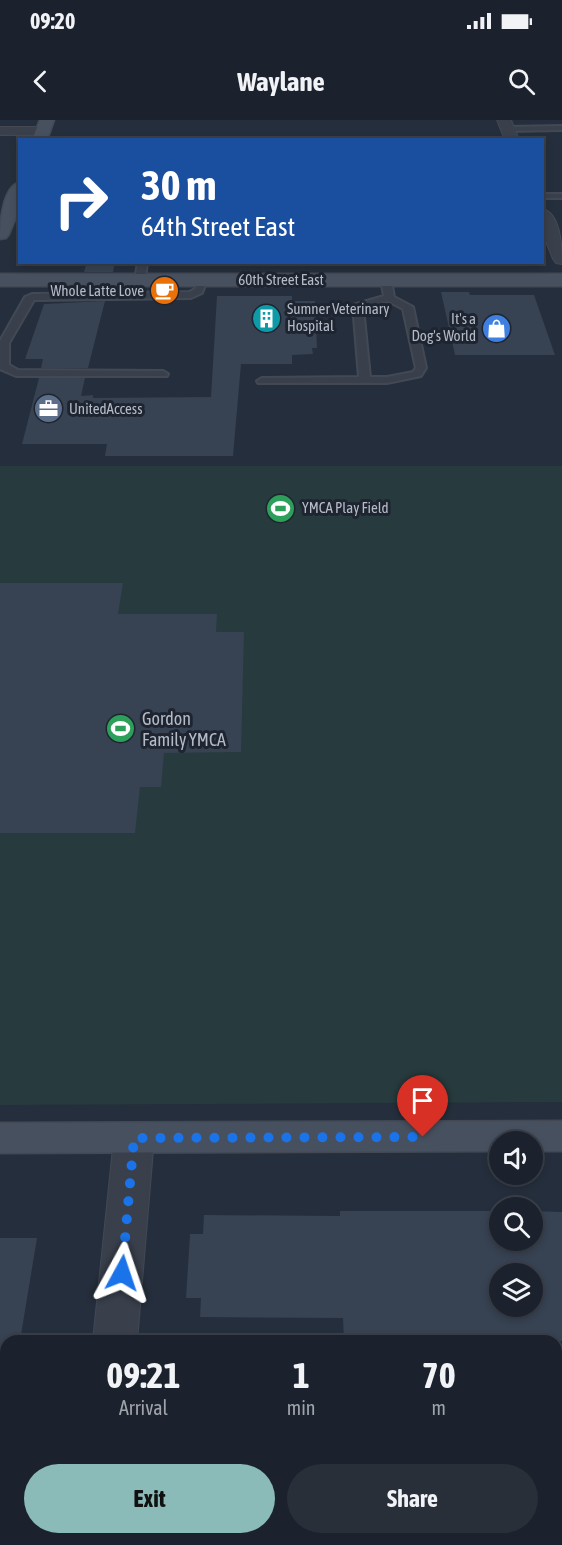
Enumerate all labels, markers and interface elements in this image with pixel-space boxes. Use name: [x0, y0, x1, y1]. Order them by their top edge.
text: 09:20: [30, 8, 75, 34]
icon: back: [24, 65, 57, 98]
icon: search: [505, 65, 538, 98]
text: Waylane: [237, 66, 325, 97]
text: 30 m: [141, 161, 216, 209]
icon: right: [42, 162, 120, 240]
text: 64th Street East: [141, 211, 295, 242]
street label: 60th Street East: [238, 271, 324, 288]
cafe icon: Whole Latte Love: [149, 275, 181, 307]
place label: Whole Latte Love: [50, 282, 144, 299]
place label: Sumner Veterinary Hospital: [287, 300, 389, 334]
building icon: Sumner Veterinary Hospital: [250, 302, 282, 334]
place label: It's a Dog's World: [411, 310, 476, 344]
shop icon: It's a Dog's World: [481, 312, 513, 344]
office icon: UnitedAccess: [32, 393, 64, 425]
place label: UnitedAccess: [69, 400, 142, 417]
sports icon: YMCA Play Field: [265, 492, 297, 524]
place label: YMCA Play Field: [302, 499, 389, 516]
place label: Gordon Family YMCA: [142, 708, 226, 750]
sports icon: Gordon Family YMCA: [105, 713, 137, 745]
pin: [397, 1075, 448, 1137]
icon: arrive: [406, 1084, 439, 1117]
map controls: [489, 1131, 543, 1317]
button: sound: [489, 1131, 543, 1185]
button: search: [489, 1197, 543, 1251]
position arrow: [90, 1241, 154, 1305]
button: layers: [489, 1263, 543, 1317]
text: 09:21: [106, 1354, 180, 1396]
text: 1: [293, 1354, 310, 1396]
text: 70: [422, 1354, 456, 1396]
text: Arrival: [119, 1396, 168, 1419]
text: min: [287, 1396, 315, 1419]
text: m: [432, 1396, 446, 1419]
button: Exit: [24, 1464, 275, 1533]
button: Share: [287, 1464, 538, 1533]

